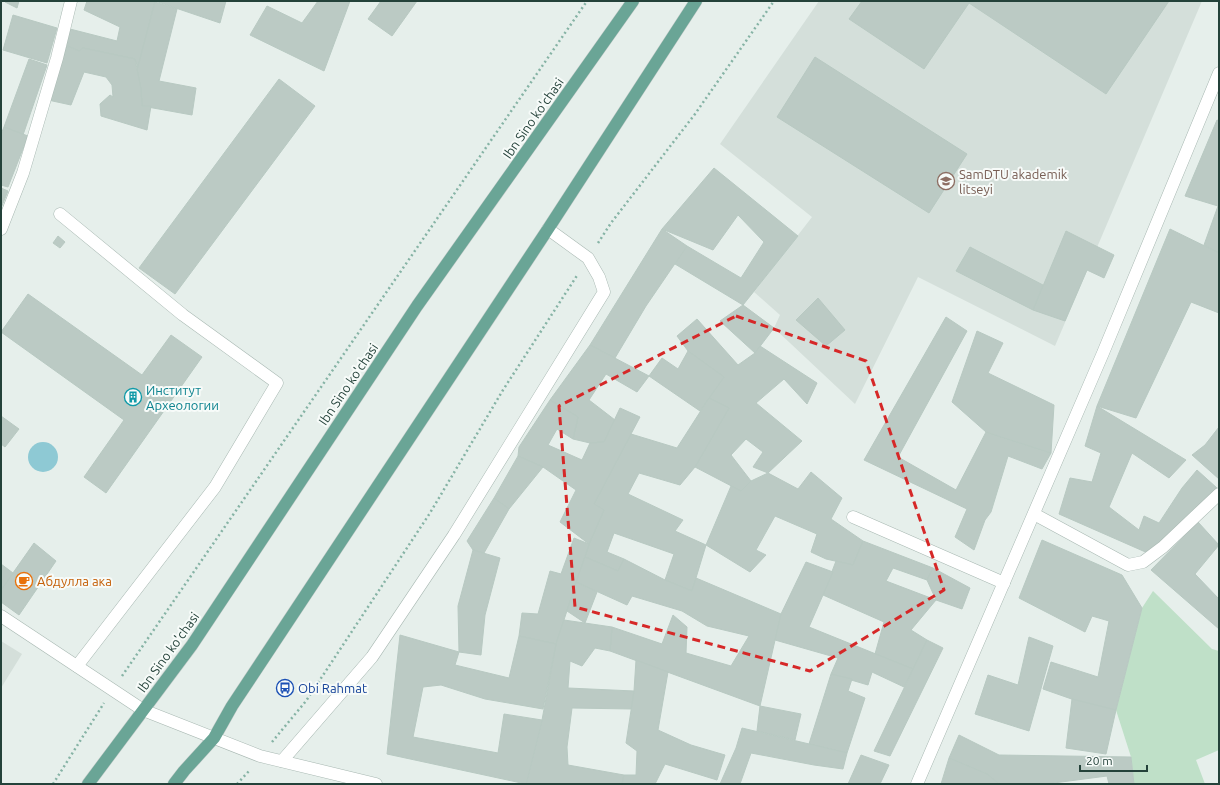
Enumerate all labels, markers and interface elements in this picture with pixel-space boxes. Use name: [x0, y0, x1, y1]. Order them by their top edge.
street label: Ibn Sino ko'chasi: [500, 75, 566, 161]
place label: SamDTU akademik litseyi: [959, 167, 1068, 196]
school or university icon: SamDTU akademik litseyi: [936, 171, 956, 191]
street label: Ibn Sino ko'chasi: [316, 341, 380, 427]
place label: Институт Археологии: [146, 383, 219, 412]
building icon: Институт Археологии: [123, 387, 143, 407]
cafe icon: Абдулла ака: [14, 571, 34, 591]
place label: Абдулла ака: [37, 574, 112, 588]
street label: Ibn Sino ko'chasi: [134, 609, 202, 695]
bus stop icon: Obi Rahmat: [275, 678, 295, 698]
place label: Obi Rahmat: [298, 681, 367, 695]
scale bar: [1080, 747, 1147, 773]
text: 20 m: [1086, 754, 1113, 767]

